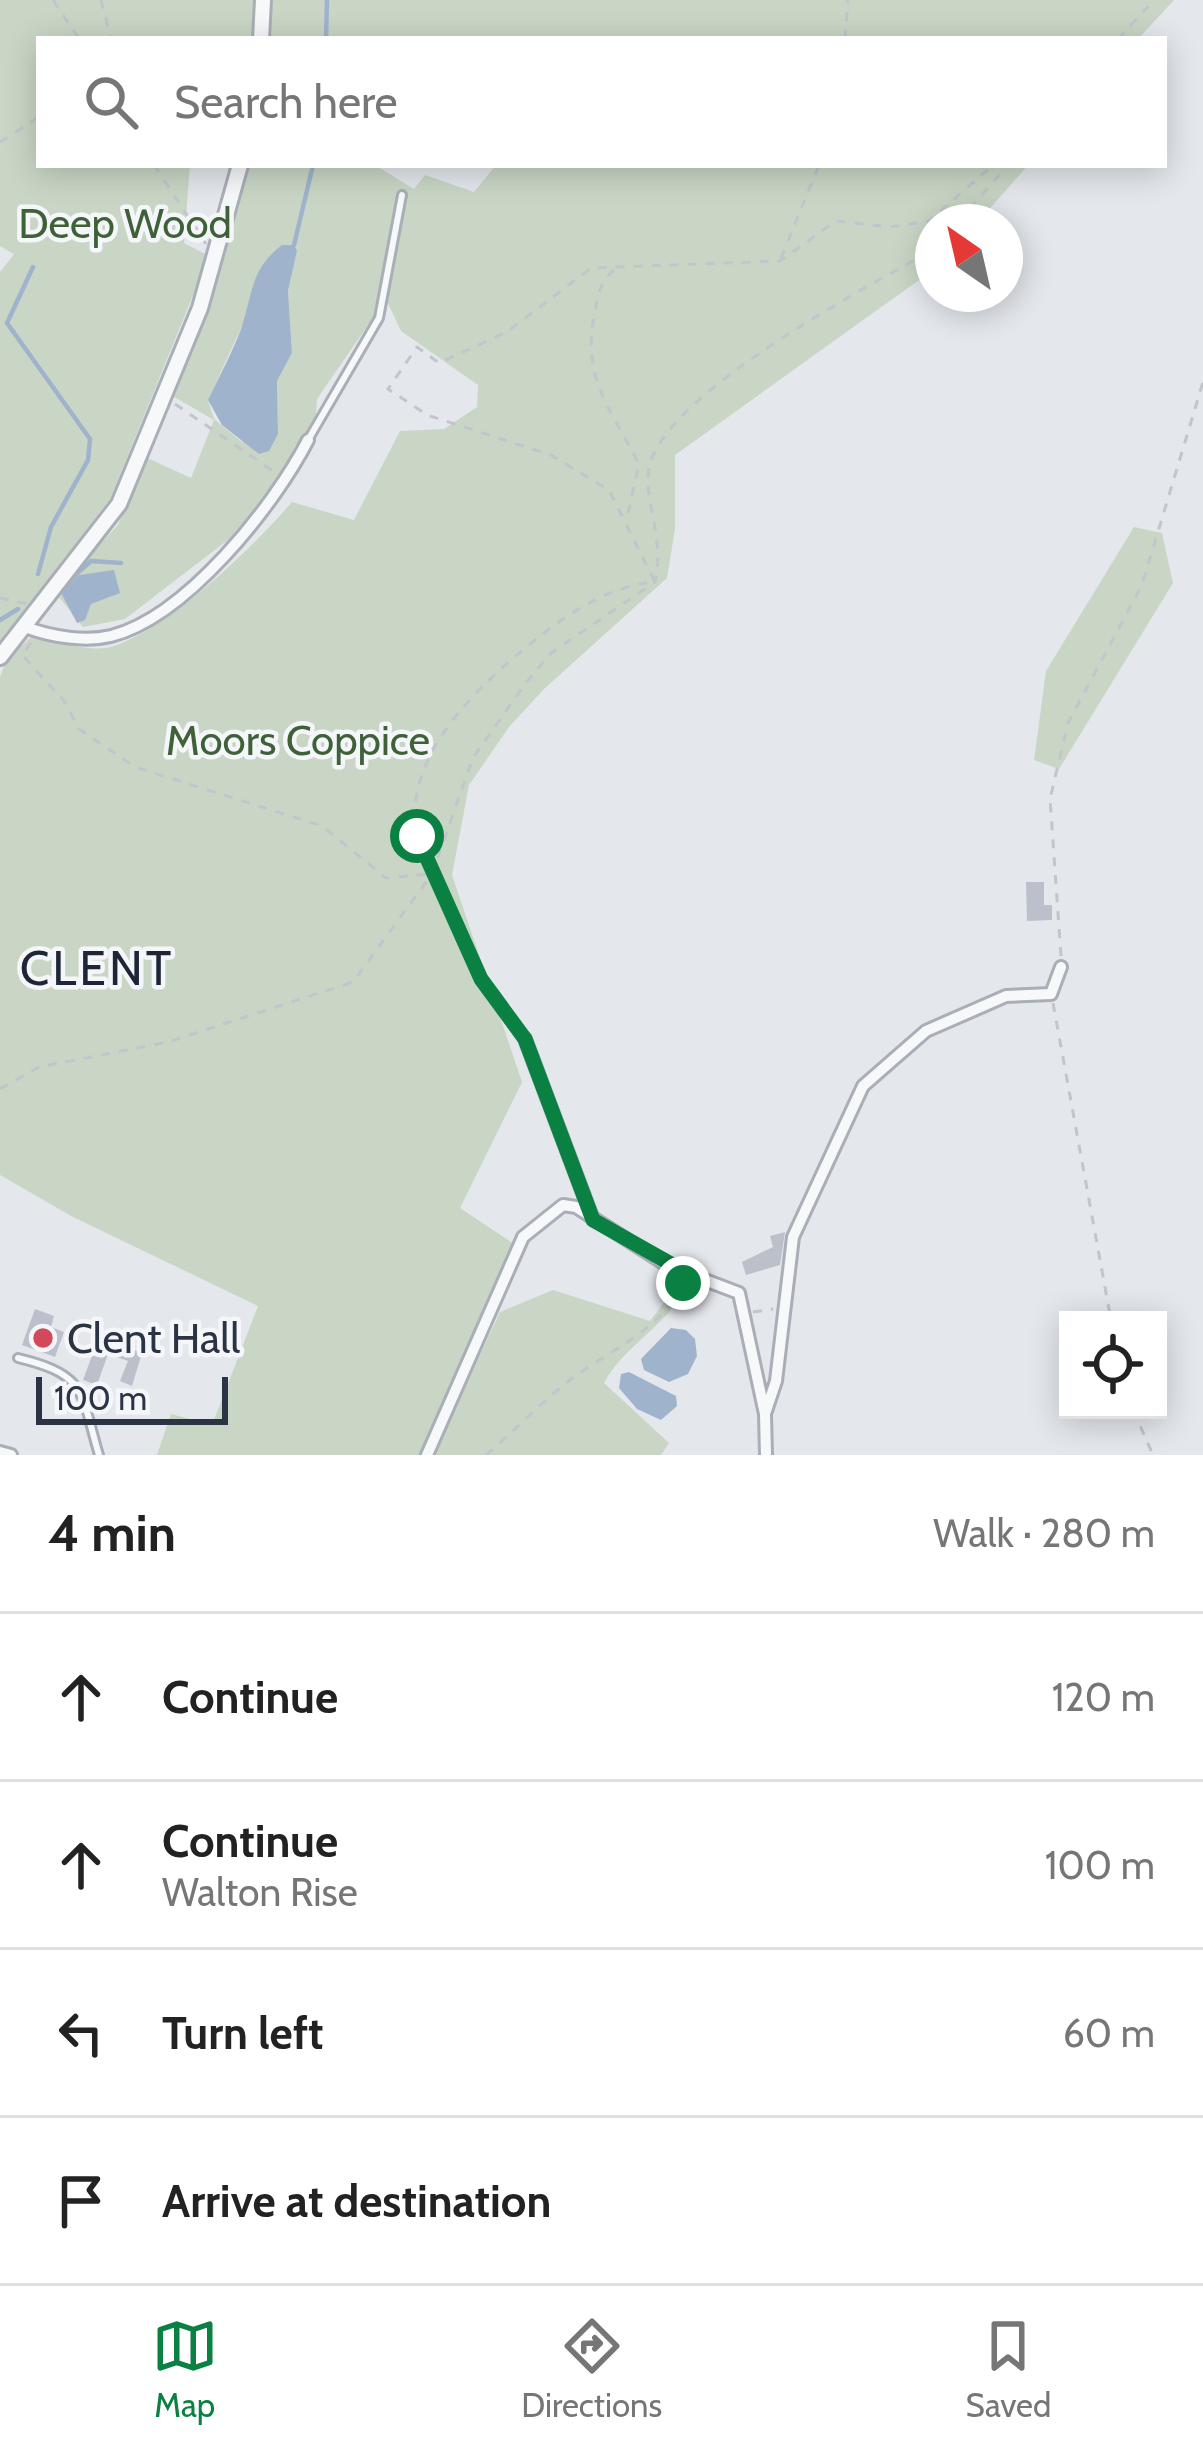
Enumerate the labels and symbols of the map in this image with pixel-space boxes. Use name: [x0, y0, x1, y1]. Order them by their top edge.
park label: Deep Wood: [18, 197, 232, 249]
north arrow: [915, 204, 1023, 312]
park label: Moors Coppice: [166, 714, 430, 766]
route start: [390, 809, 444, 863]
district label: CLENT: [20, 939, 174, 997]
route end: [656, 1256, 710, 1310]
place label: Clent Hall: [67, 1312, 240, 1364]
marker: Clent Hall: [30, 1325, 56, 1351]
scale bar: [36, 1371, 228, 1424]

